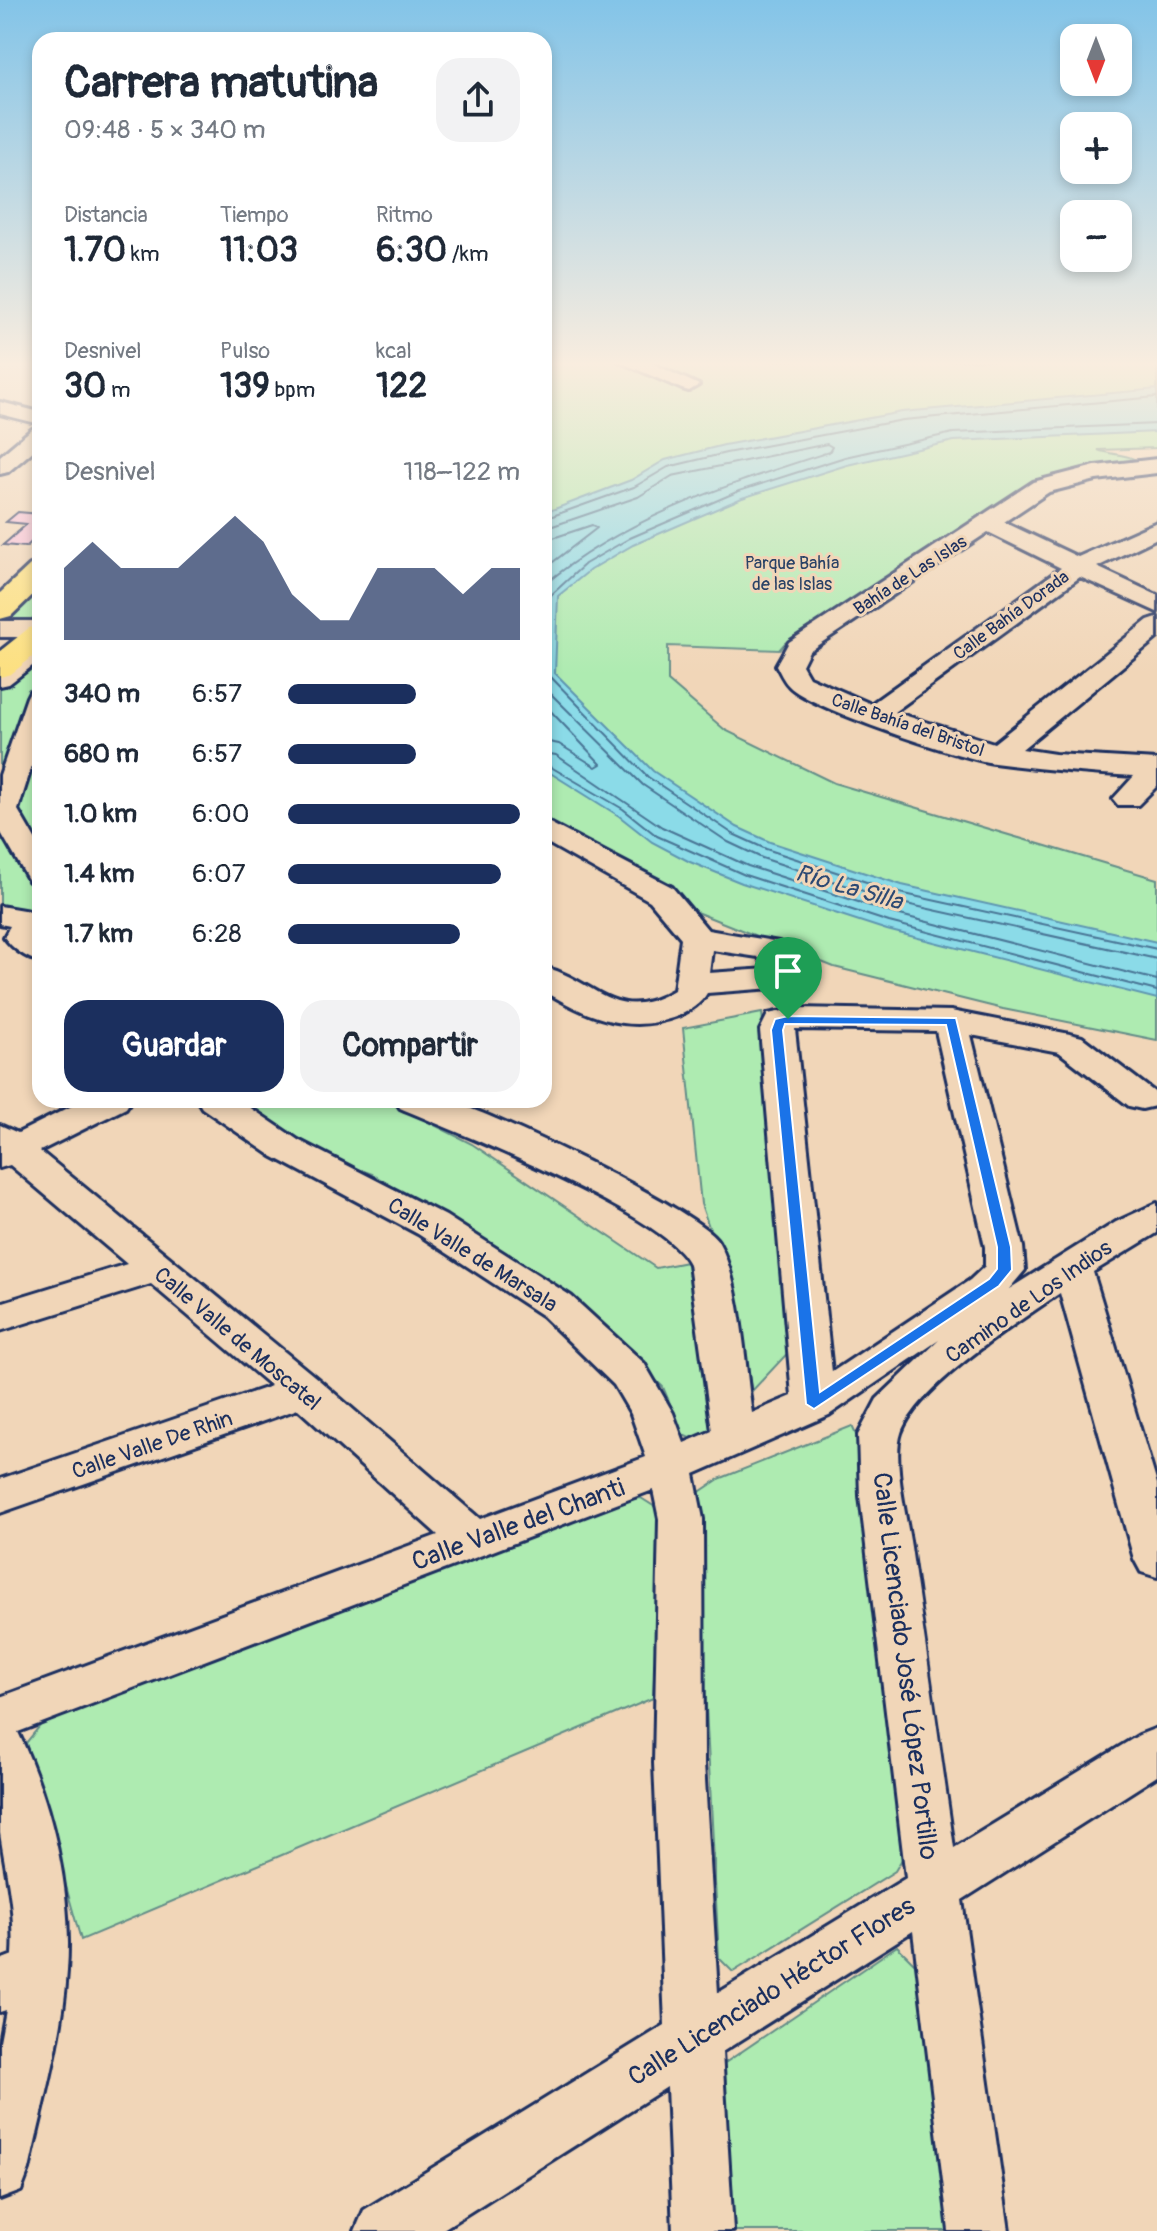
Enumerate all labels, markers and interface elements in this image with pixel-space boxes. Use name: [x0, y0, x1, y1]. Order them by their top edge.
north arrow: [1060, 24, 1132, 96]
map controls: [1060, 24, 1132, 272]
text: Carrera matutina: [64, 56, 378, 111]
button: share: [436, 58, 520, 142]
button: +: [1060, 112, 1132, 184]
text: 09:48 · 5 × 340 m: [64, 114, 266, 146]
button: −: [1060, 200, 1132, 272]
text: Distancia: [64, 201, 148, 229]
text: Tiempo: [220, 201, 289, 229]
text: Ritmo: [376, 201, 433, 229]
text: 1.70: [64, 229, 126, 272]
text: 11:03: [220, 229, 298, 272]
text: 6:30: [376, 229, 447, 272]
text: km: [126, 240, 159, 268]
text: /km: [447, 240, 488, 268]
text: Desnivel: [64, 337, 141, 365]
text: Pulso: [220, 337, 270, 365]
text: kcal: [376, 337, 412, 365]
text: 30: [64, 365, 106, 408]
text: 139: [220, 365, 270, 408]
text: 122: [376, 365, 427, 408]
text: m: [106, 376, 131, 404]
text: bpm: [270, 376, 315, 404]
text: Desnivel: [64, 456, 156, 488]
text: 118–122 m: [403, 456, 520, 488]
street label: Bahía de Las Islas: [849, 530, 971, 621]
park label: Parque Bahía de las Islas: [745, 552, 839, 596]
street label: Calle Bahía Dorada: [949, 566, 1074, 665]
text: 340 m: [64, 678, 140, 710]
text: 6:57: [192, 678, 242, 710]
street label: Calle Bahía del Bristol: [828, 689, 987, 762]
text: 680 m: [64, 738, 139, 770]
text: 6:57: [192, 738, 242, 770]
text: 1.0 km: [64, 798, 137, 830]
text: 6:00: [192, 798, 250, 830]
text: 1.4 km: [64, 858, 135, 890]
text: 6:07: [192, 858, 246, 890]
water label: Río La Silla: [792, 858, 907, 917]
text: 1.7 km: [64, 918, 133, 950]
text: 6:28: [192, 918, 242, 950]
pin: [754, 937, 822, 1019]
icon: arrive: [766, 949, 810, 993]
button: Guardar: [64, 1000, 284, 1092]
button: Compartir: [300, 1000, 520, 1092]
street label: Calle Valle de Marsala: [382, 1191, 563, 1319]
street label: Camino de Los Indios: [940, 1234, 1117, 1370]
street label: Calle Valle de Moscatel: [148, 1261, 326, 1417]
street label: Calle Valle De Rhin: [68, 1404, 236, 1486]
street label: Calle Licenciado José López Portillo: [865, 1471, 945, 1862]
street label: Calle Valle del Chanti: [408, 1472, 629, 1578]
street label: Calle Licenciado Héctor Flores: [622, 1890, 921, 2093]

